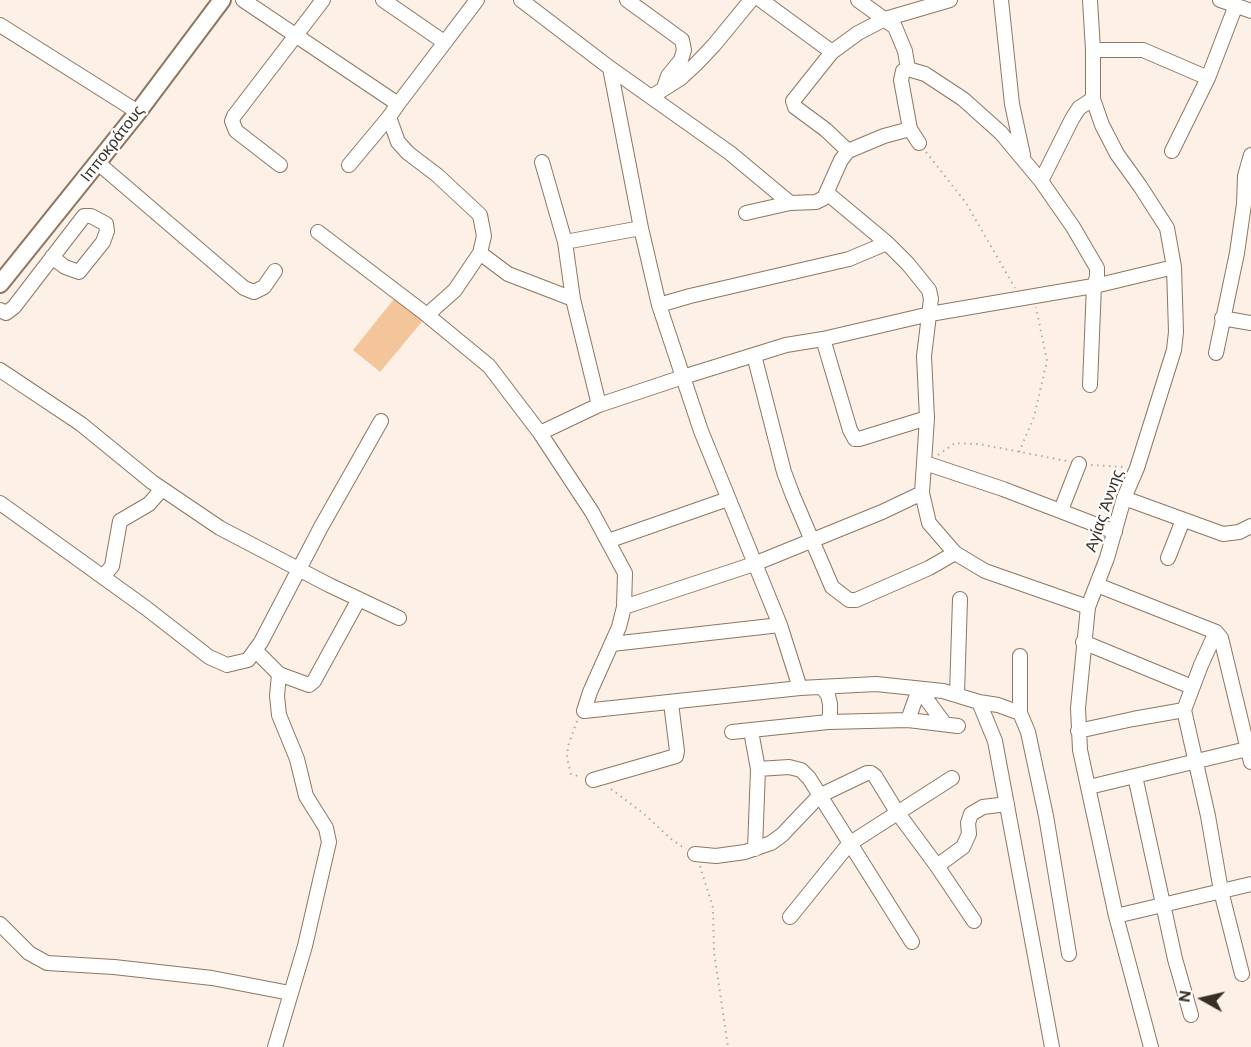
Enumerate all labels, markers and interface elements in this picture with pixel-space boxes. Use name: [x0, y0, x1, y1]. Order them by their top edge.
street label: Ιπποκράτους: [77, 102, 149, 186]
street label: Αγίας Άννης: [1082, 467, 1128, 555]
north arrow: [1173, 969, 1233, 1029]
text: N: [1173, 989, 1196, 1004]

